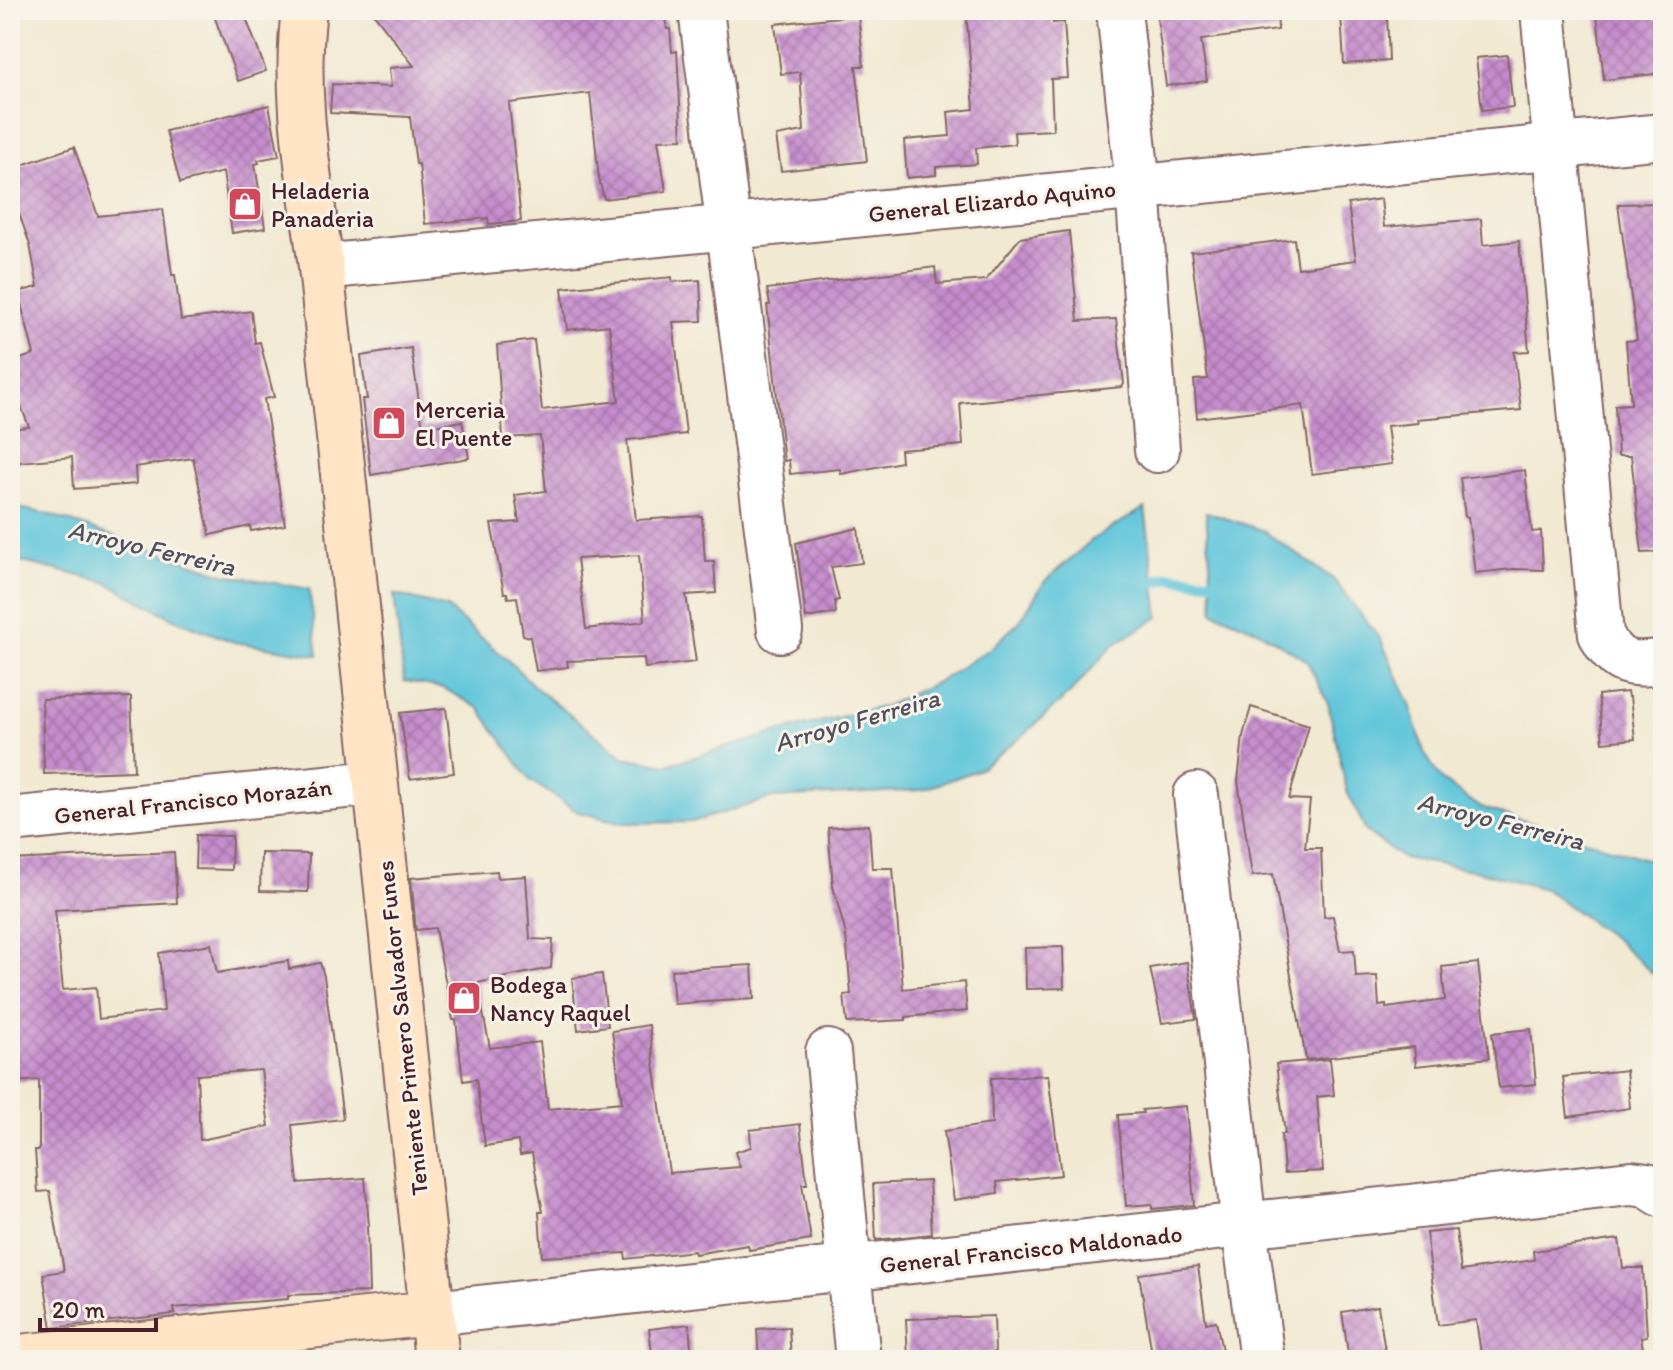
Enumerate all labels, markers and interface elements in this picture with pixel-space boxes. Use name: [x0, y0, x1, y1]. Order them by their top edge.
street label: General Elizardo Aquino: [867, 174, 1117, 228]
place label: Heladeria Panaderia: [271, 176, 374, 233]
shop icon: Heladeria Panaderia: [226, 185, 264, 223]
place label: Merceria El Puente: [415, 395, 512, 452]
shop icon: Merceria El Puente: [370, 404, 408, 442]
water label: Arroyo Ferreira: [65, 513, 239, 583]
water label: Arroyo Ferreira: [771, 681, 944, 759]
street label: General Francisco Morazán: [53, 772, 333, 830]
water label: Arroyo Ferreira: [1415, 785, 1588, 857]
street label: Teniente Primero Salvador Funes: [370, 859, 434, 1197]
place label: Bodega Nancy Raquel: [490, 970, 631, 1027]
shop icon: Bodega Nancy Raquel: [445, 979, 483, 1017]
street label: General Francisco Maldonado: [878, 1219, 1184, 1279]
scale bar: [40, 1282, 156, 1332]
text: 20 m: [52, 1295, 105, 1324]

